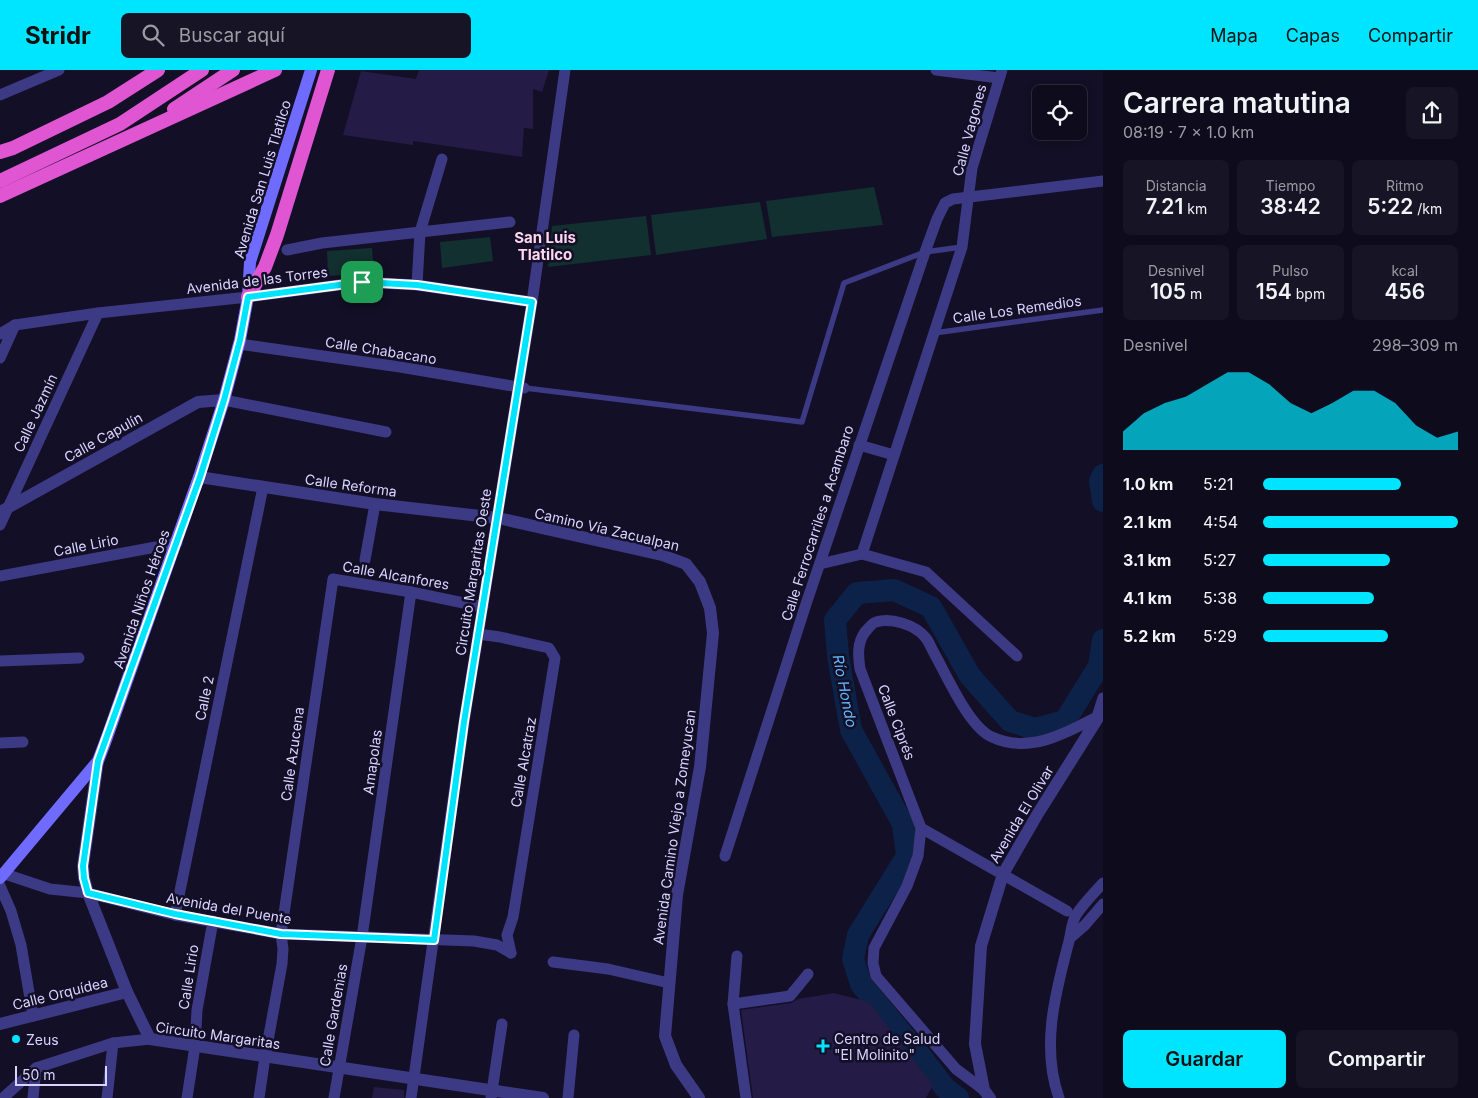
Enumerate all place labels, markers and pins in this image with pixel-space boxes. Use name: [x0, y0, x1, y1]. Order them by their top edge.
pin: [341, 261, 383, 303]
place label: Centro de Salud "El Molinito": [834, 1030, 940, 1063]
place label: Zeus: [26, 1031, 59, 1048]
marker: Zeus: [10, 1033, 22, 1045]
marker: Centro de Salud "El Molinito": [816, 1039, 830, 1053]

